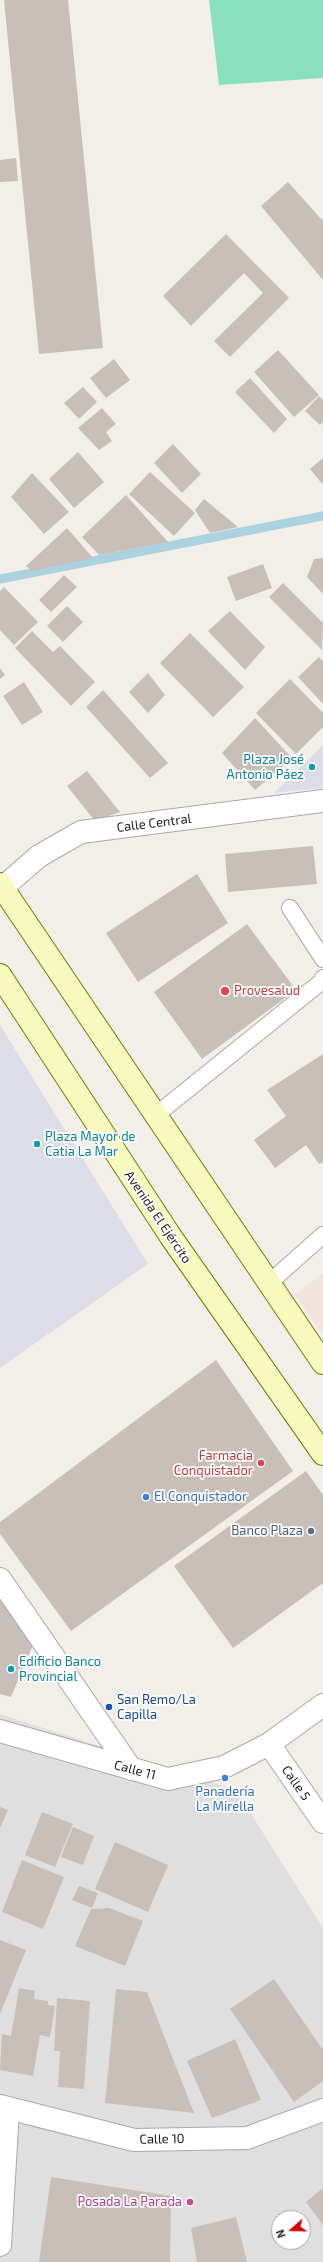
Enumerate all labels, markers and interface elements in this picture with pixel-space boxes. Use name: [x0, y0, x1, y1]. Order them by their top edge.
place label: Plaza José Antonio Páez: [227, 752, 304, 783]
marker: Plaza José Antonio Páez: [307, 762, 317, 772]
street label: Calle Central: [116, 811, 192, 835]
place label: Provesalud: [234, 983, 300, 999]
marker: Provesalud: [219, 985, 231, 997]
place label: Plaza Mayor de Catia La Mar: [45, 1129, 136, 1160]
marker: Plaza Mayor de Catia La Mar: [32, 1139, 42, 1149]
street label: Avenida El Ejército: [121, 1168, 195, 1266]
place label: Farmacia Conquistador: [174, 1448, 253, 1479]
marker: Farmacia Conquistador: [256, 1458, 266, 1468]
place label: El Conquistador: [154, 1489, 247, 1505]
marker: El Conquistador: [141, 1492, 151, 1502]
place label: Banco Plaza: [231, 1523, 303, 1539]
marker: Banco Plaza: [306, 1526, 316, 1536]
place label: Edificio Banco Provincial: [19, 1654, 101, 1685]
marker: Edificio Banco Provincial: [6, 1664, 16, 1674]
place label: San Remo/La Capilla: [117, 1692, 196, 1723]
marker: San Remo/La Capilla: [104, 1702, 114, 1712]
street label: Calle 11: [112, 1757, 158, 1783]
street label: Calle 5: [278, 1763, 314, 1803]
marker: Panadería La Mirella: [220, 1773, 230, 1783]
place label: Panadería La Mirella: [195, 1784, 255, 1815]
street label: Calle 10: [139, 2131, 185, 2147]
place label: Posada La Parada: [77, 2194, 182, 2210]
marker: Posada La Parada: [185, 2197, 195, 2207]
north arrow: [271, 2210, 311, 2250]
text: N: [273, 2228, 288, 2240]

